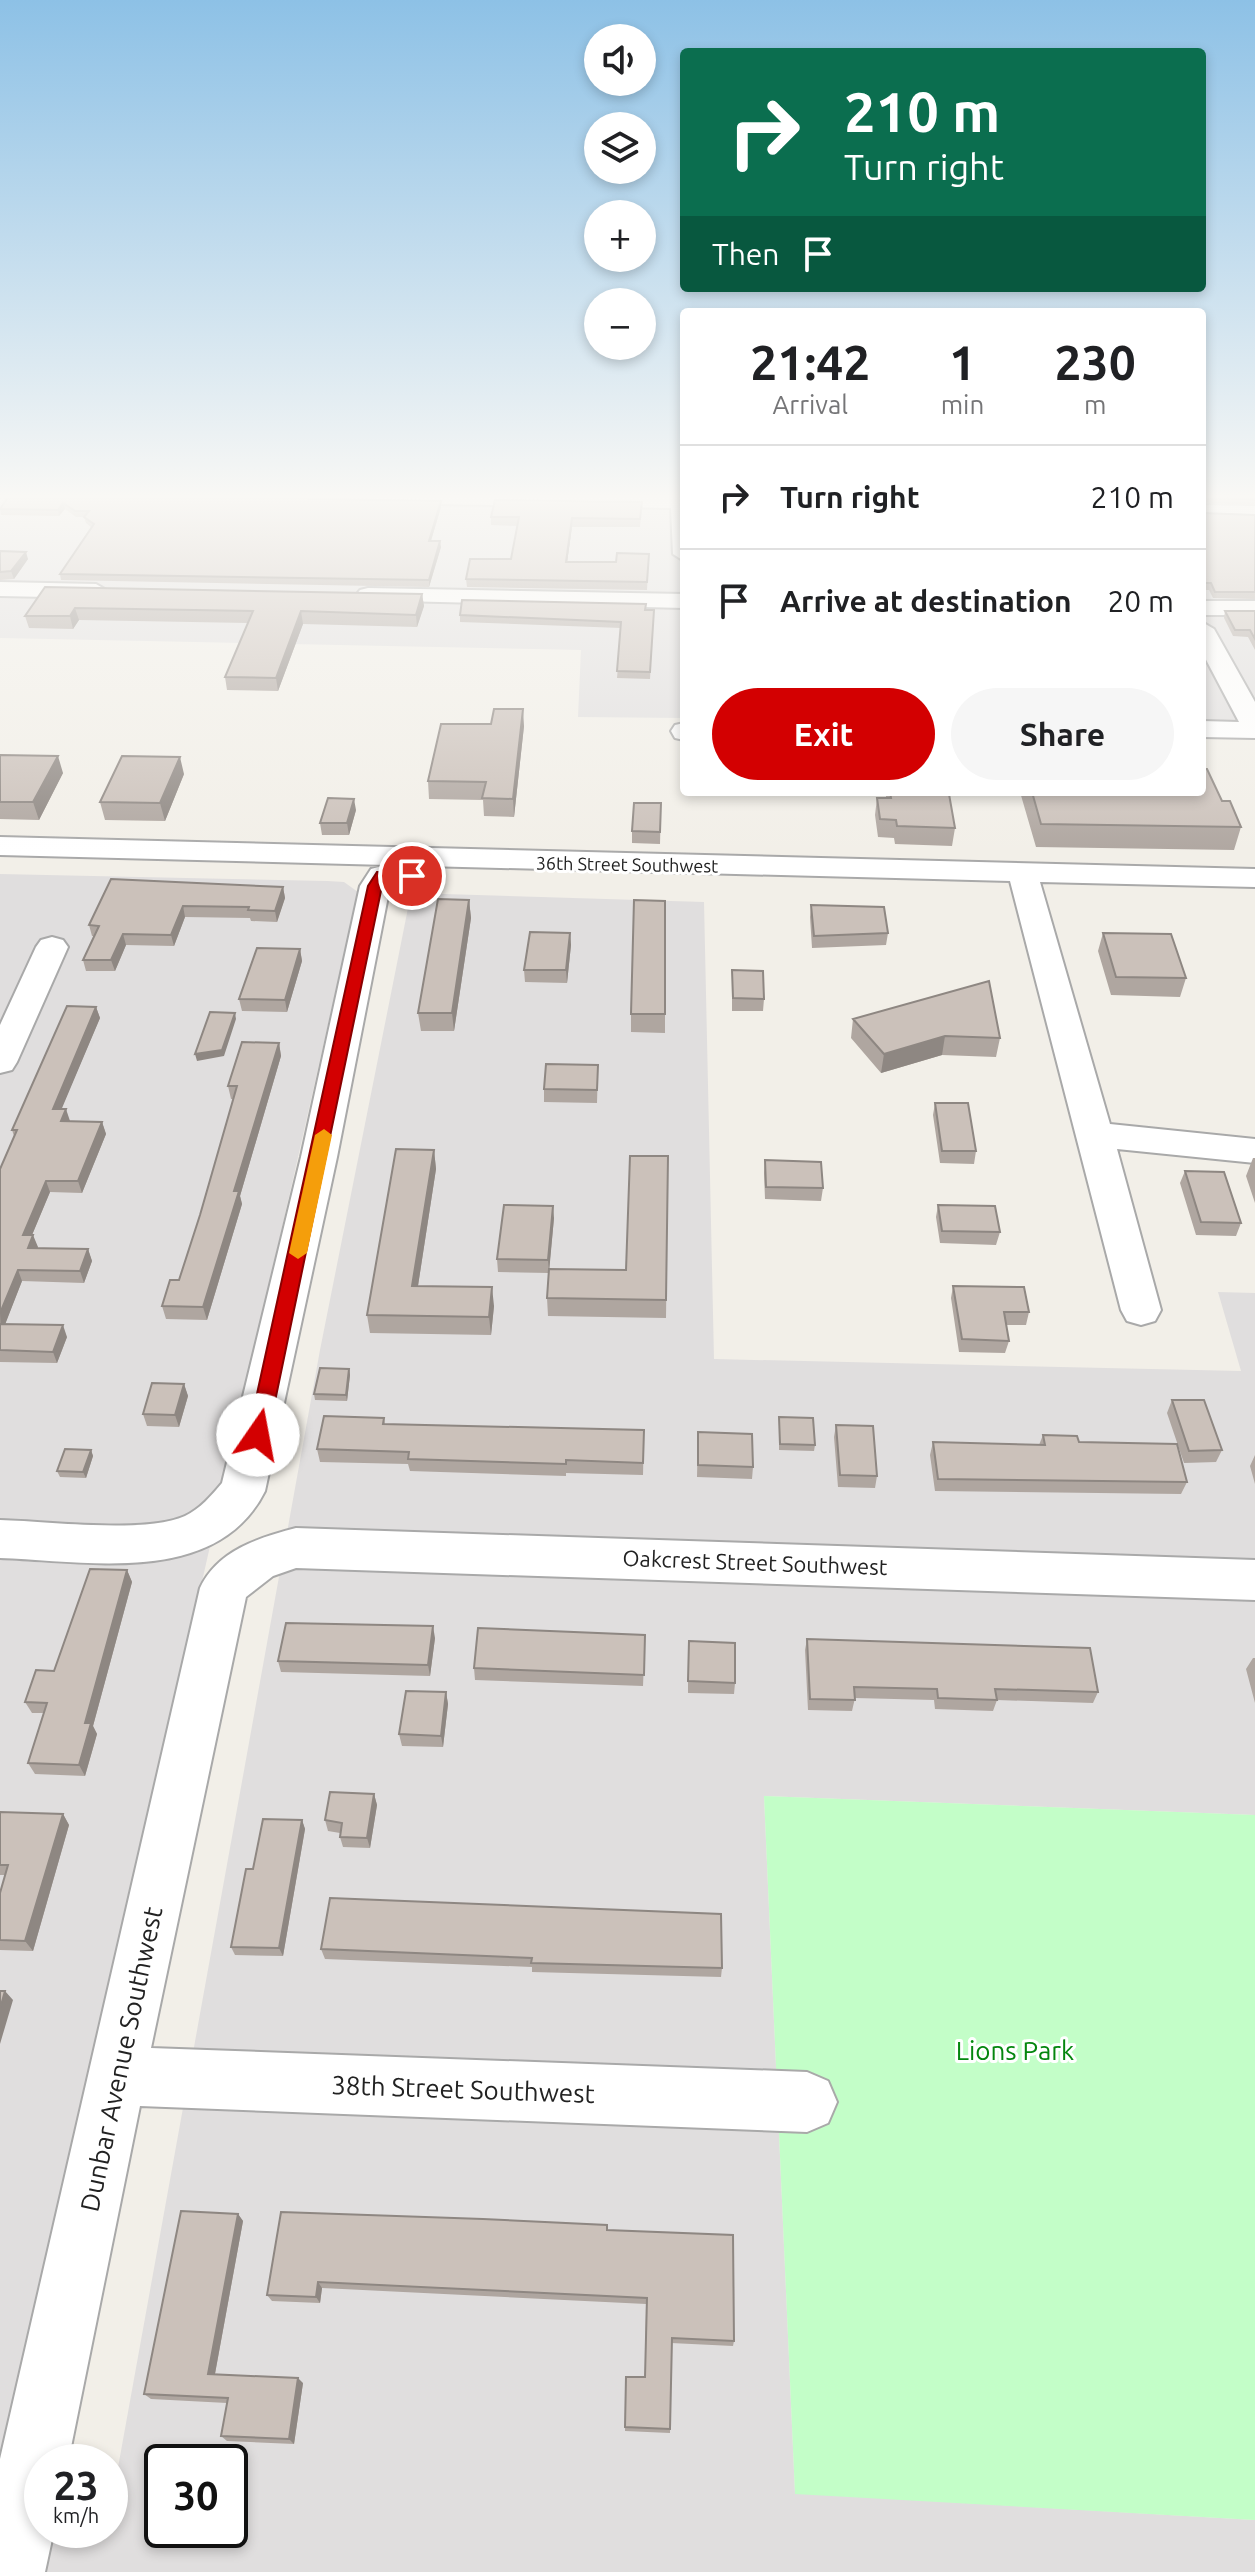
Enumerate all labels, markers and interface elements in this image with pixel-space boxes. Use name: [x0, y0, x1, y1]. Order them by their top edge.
map controls: [584, 24, 656, 360]
button: sound: [584, 24, 656, 96]
icon: right: [712, 80, 816, 184]
text: 210 m: [844, 80, 1000, 143]
button: layers: [584, 112, 656, 184]
text: Turn right: [844, 146, 1004, 187]
button: +: [584, 200, 656, 272]
icon: arrive: [796, 232, 840, 276]
text: Then: [712, 237, 780, 271]
button: −: [584, 288, 656, 360]
text: 21:42: [750, 335, 870, 389]
text: 1: [949, 335, 976, 389]
text: 230: [1055, 335, 1136, 389]
text: Arrival: [772, 390, 848, 419]
text: min: [941, 390, 984, 419]
text: m: [1084, 390, 1106, 419]
icon: right: [712, 475, 756, 519]
text: Turn right: [780, 480, 920, 514]
text: 210 m: [1090, 480, 1174, 514]
icon: arrive: [712, 579, 756, 623]
text: Arrive at destination: [780, 584, 1072, 618]
text: 20 m: [1107, 584, 1174, 618]
button: Exit: [712, 688, 935, 780]
button: Share: [951, 688, 1174, 780]
pin: [378, 842, 446, 910]
street label: 36th Street Southwest: [536, 852, 718, 876]
icon: arrive: [390, 854, 434, 898]
position arrow: [216, 1393, 300, 1477]
street label: Oakcrest Street Southwest: [622, 1545, 888, 1579]
street label: Dunbar Avenue Southwest: [75, 1904, 167, 2214]
park label: Lions Park: [956, 2036, 1074, 2065]
street label: 38th Street Southwest: [331, 2070, 595, 2108]
speed limit sign: 30: [144, 2444, 248, 2548]
text: 23: [53, 2463, 99, 2508]
text: km/h: [53, 2504, 99, 2527]

